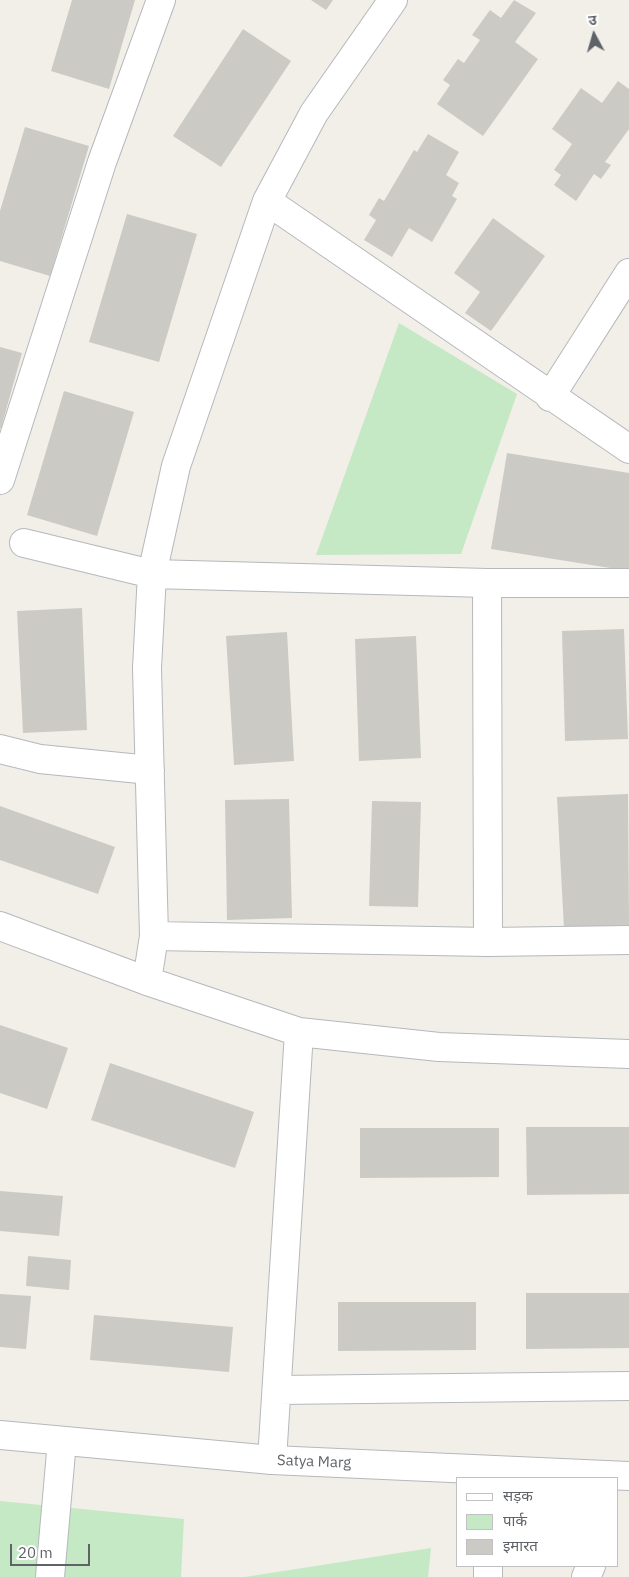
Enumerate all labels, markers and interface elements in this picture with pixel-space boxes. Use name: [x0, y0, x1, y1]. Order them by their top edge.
north arrow: [569, 10, 619, 60]
text: उ: [587, 11, 597, 29]
street label: Satya Marg: [277, 1452, 351, 1472]
legend: [456, 1477, 619, 1567]
text: सड़क: [503, 1486, 533, 1505]
text: पार्क: [503, 1511, 527, 1530]
scale bar: [12, 1534, 92, 1566]
text: इमारत: [503, 1536, 538, 1555]
text: 20 m: [18, 1543, 53, 1562]

